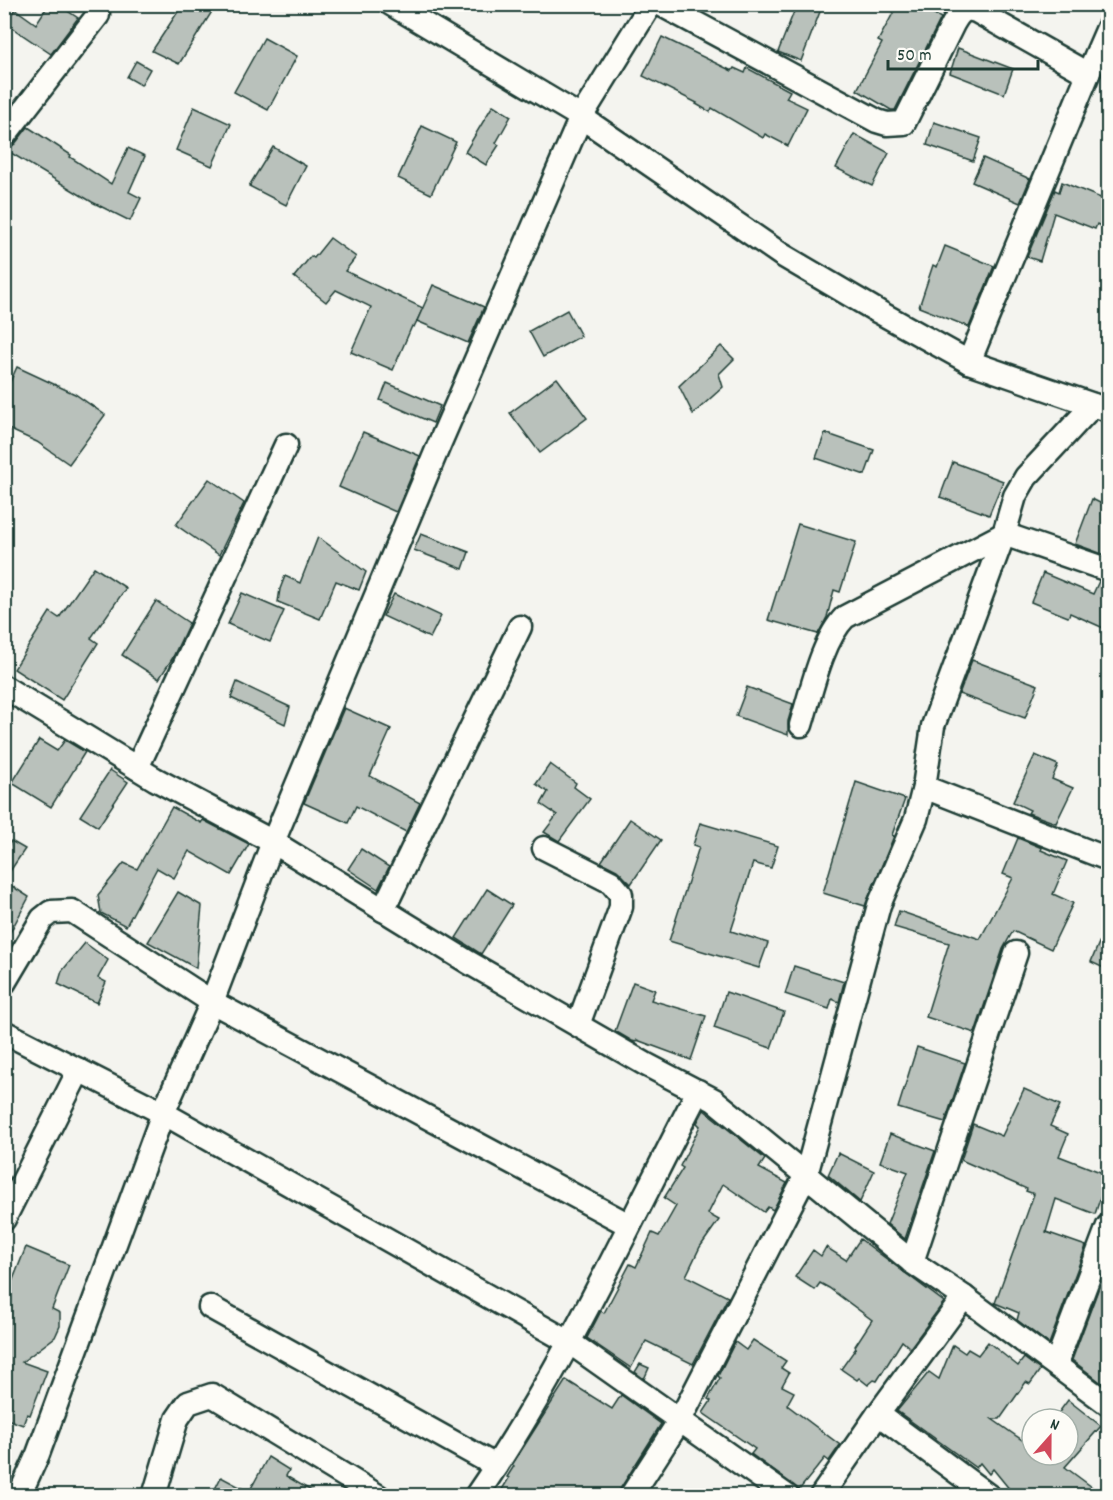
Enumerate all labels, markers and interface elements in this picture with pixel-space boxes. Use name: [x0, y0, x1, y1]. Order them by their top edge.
scale bar: [888, 33, 1038, 71]
text: 50 m: [897, 44, 932, 69]
north arrow: [1020, 1407, 1080, 1467]
text: N: [1047, 1413, 1062, 1438]

